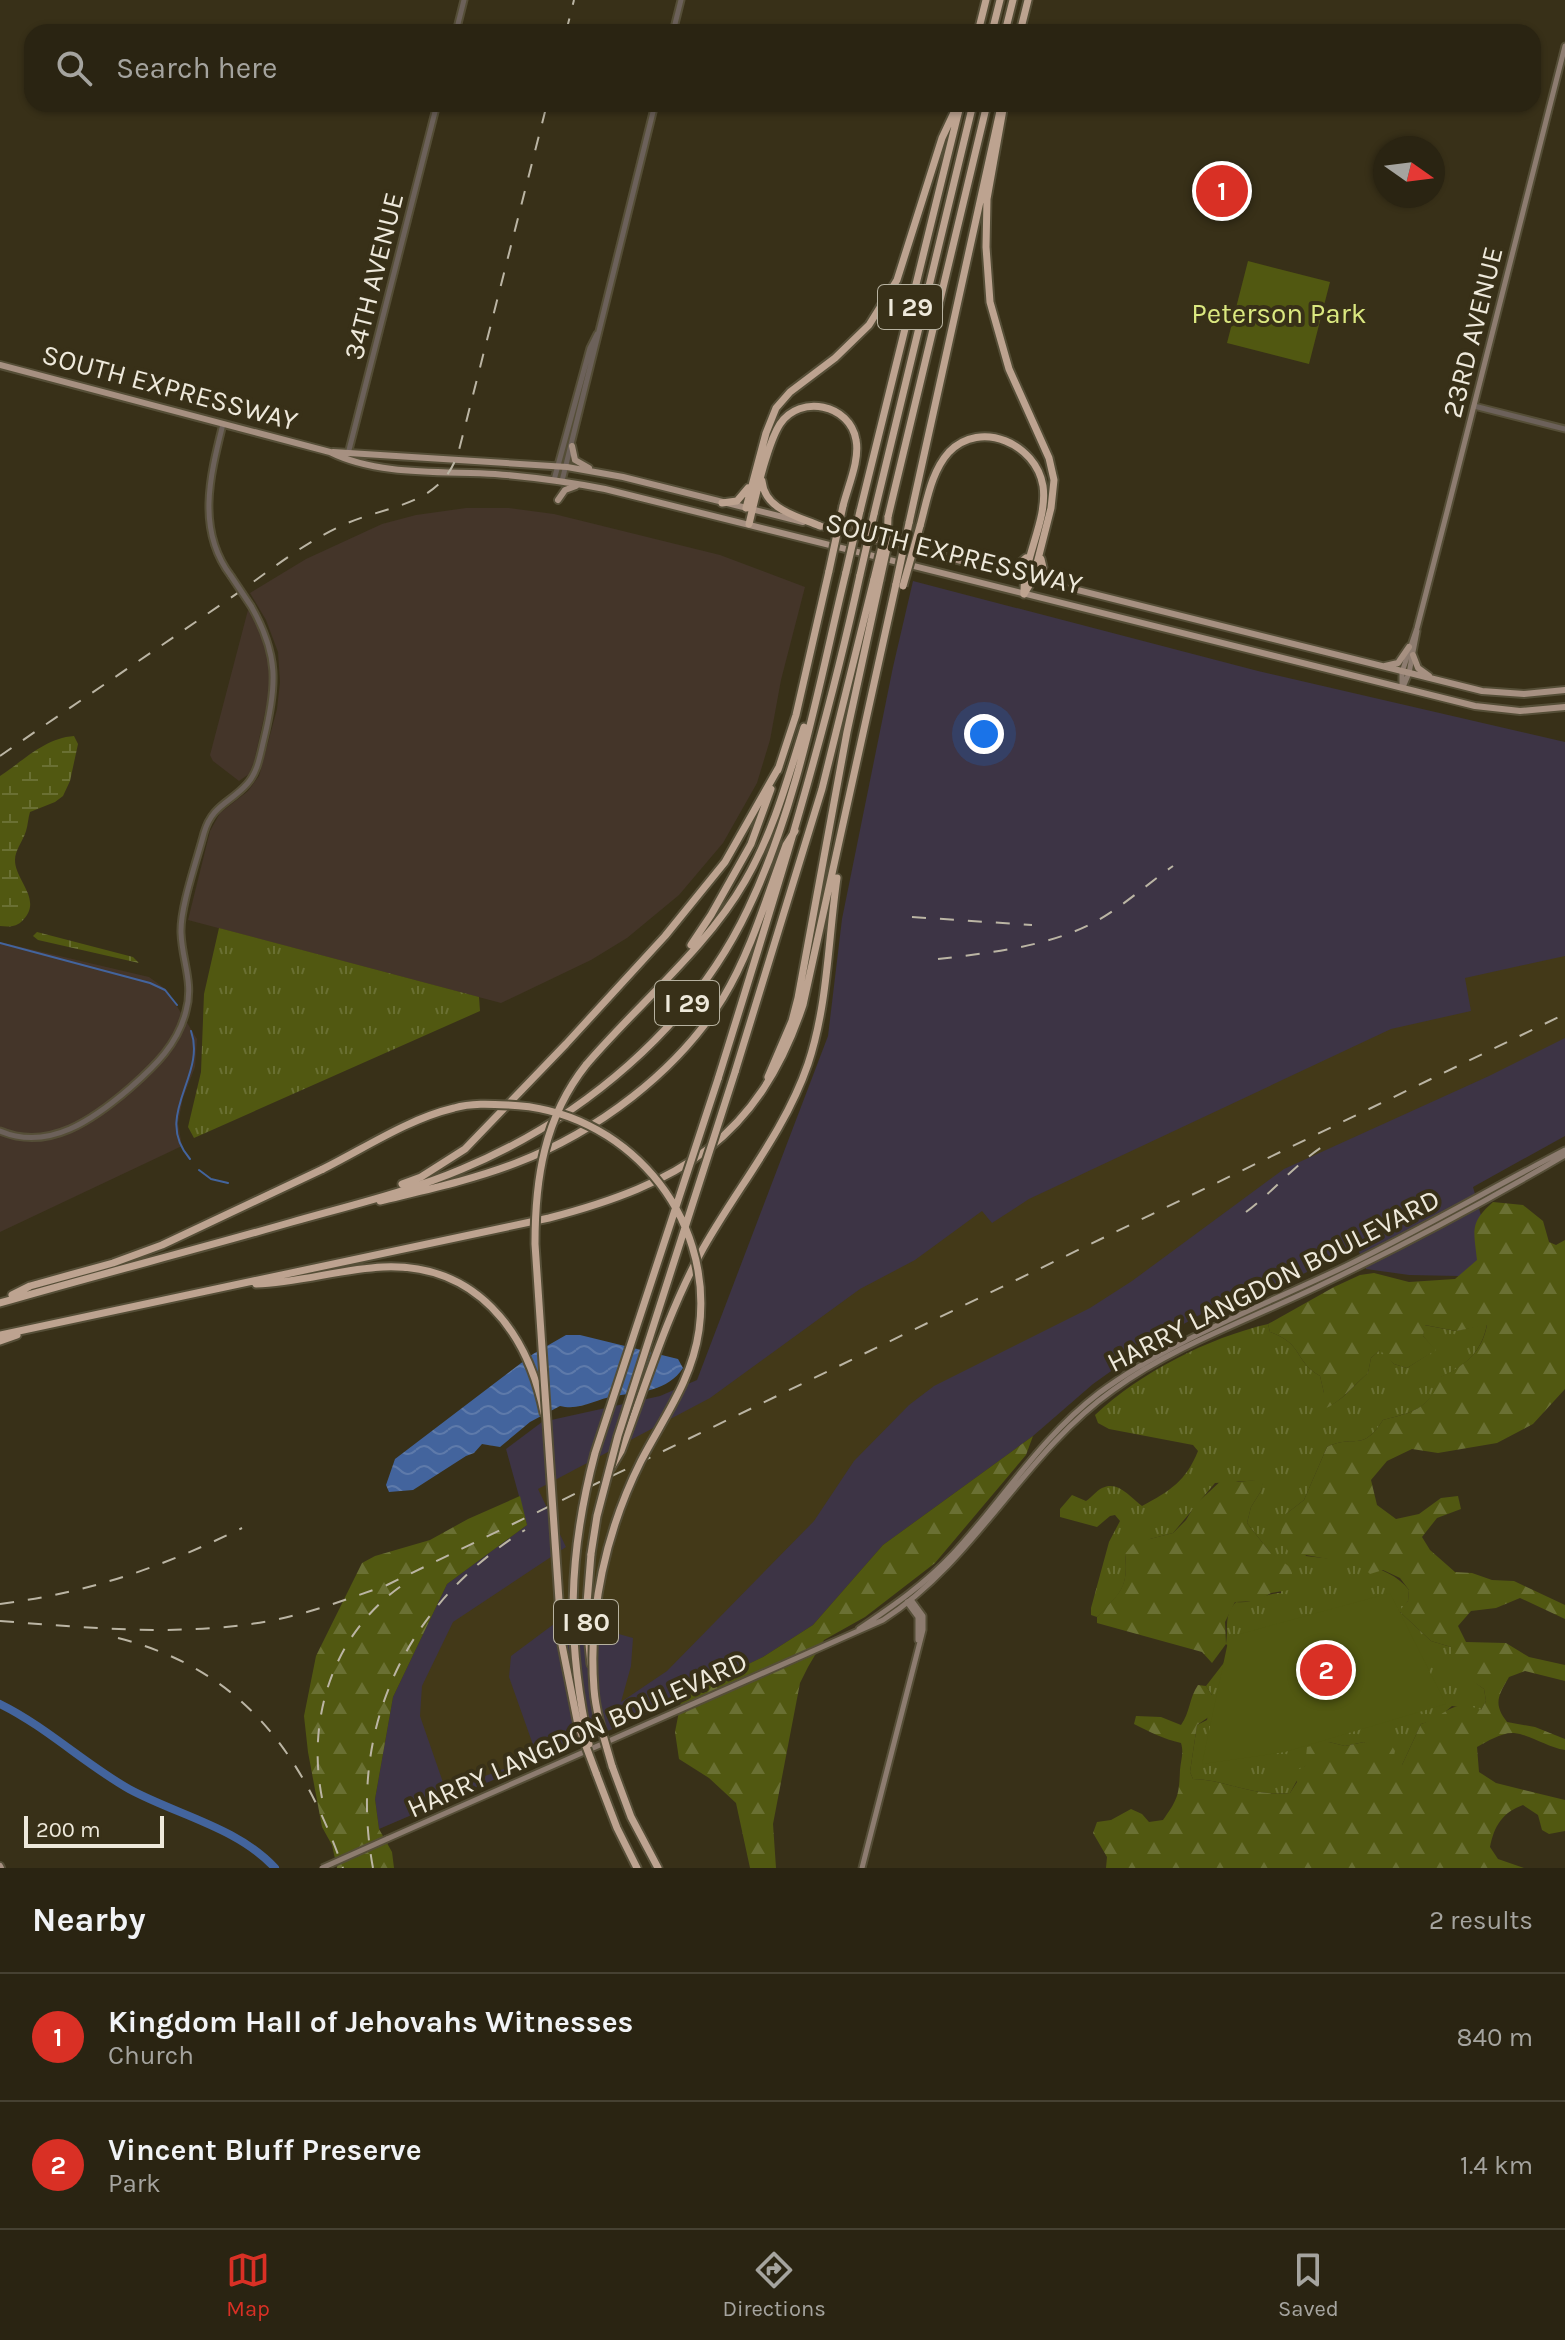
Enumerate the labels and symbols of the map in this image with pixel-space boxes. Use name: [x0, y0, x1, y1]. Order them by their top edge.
north arrow: [1373, 136, 1445, 208]
pin: 1: [1196, 161, 1248, 221]
street label: 34TH AVENUE: [337, 189, 410, 363]
street label: 23RD AVENUE: [1435, 243, 1510, 421]
road number: I 29: [878, 285, 942, 329]
park label: Peterson Park: [1191, 297, 1367, 330]
street label: SOUTH EXPRESSWAY: [38, 337, 302, 438]
street label: SOUTH EXPRESSWAY: [822, 506, 1086, 602]
your location: [964, 714, 1004, 754]
road number: I 29: [655, 981, 719, 1025]
street label: HARRY LANGDON BOULEVARD: [1101, 1182, 1445, 1379]
road number: I 80: [554, 1600, 618, 1644]
pin: 2: [1300, 1640, 1352, 1700]
street label: HARRY LANGDON BOULEVARD: [402, 1644, 752, 1825]
scale bar: [24, 1812, 164, 1848]

